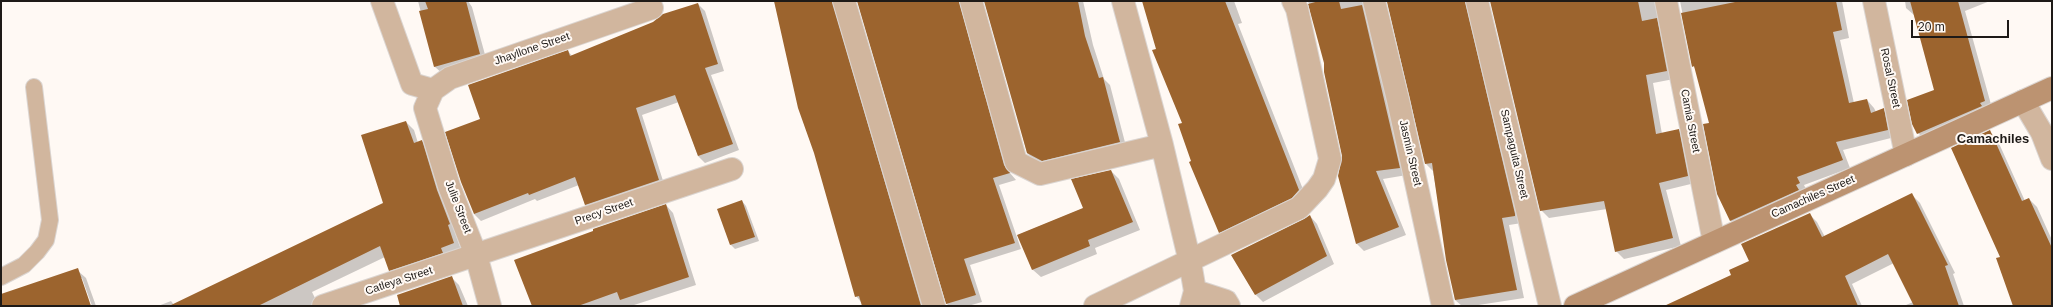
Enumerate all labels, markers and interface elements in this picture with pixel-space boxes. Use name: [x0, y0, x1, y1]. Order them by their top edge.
scale bar: [1913, 12, 2011, 38]
text: 20 m: [1918, 20, 1945, 34]
street label: Jhayllone Street: [493, 30, 571, 68]
street label: Rosal Street: [1877, 47, 1903, 109]
street label: Camia Street: [1677, 88, 1703, 154]
street label: Sampaguita Street: [1497, 108, 1531, 200]
street label: Jasmin Street: [1396, 119, 1424, 187]
district label: Camachiles: [1957, 131, 2029, 147]
street label: Camachiles Street: [1769, 173, 1857, 221]
street label: Julie Street: [442, 179, 474, 235]
street label: Precy Street: [573, 196, 635, 228]
street label: Catleya Street: [364, 264, 434, 298]

